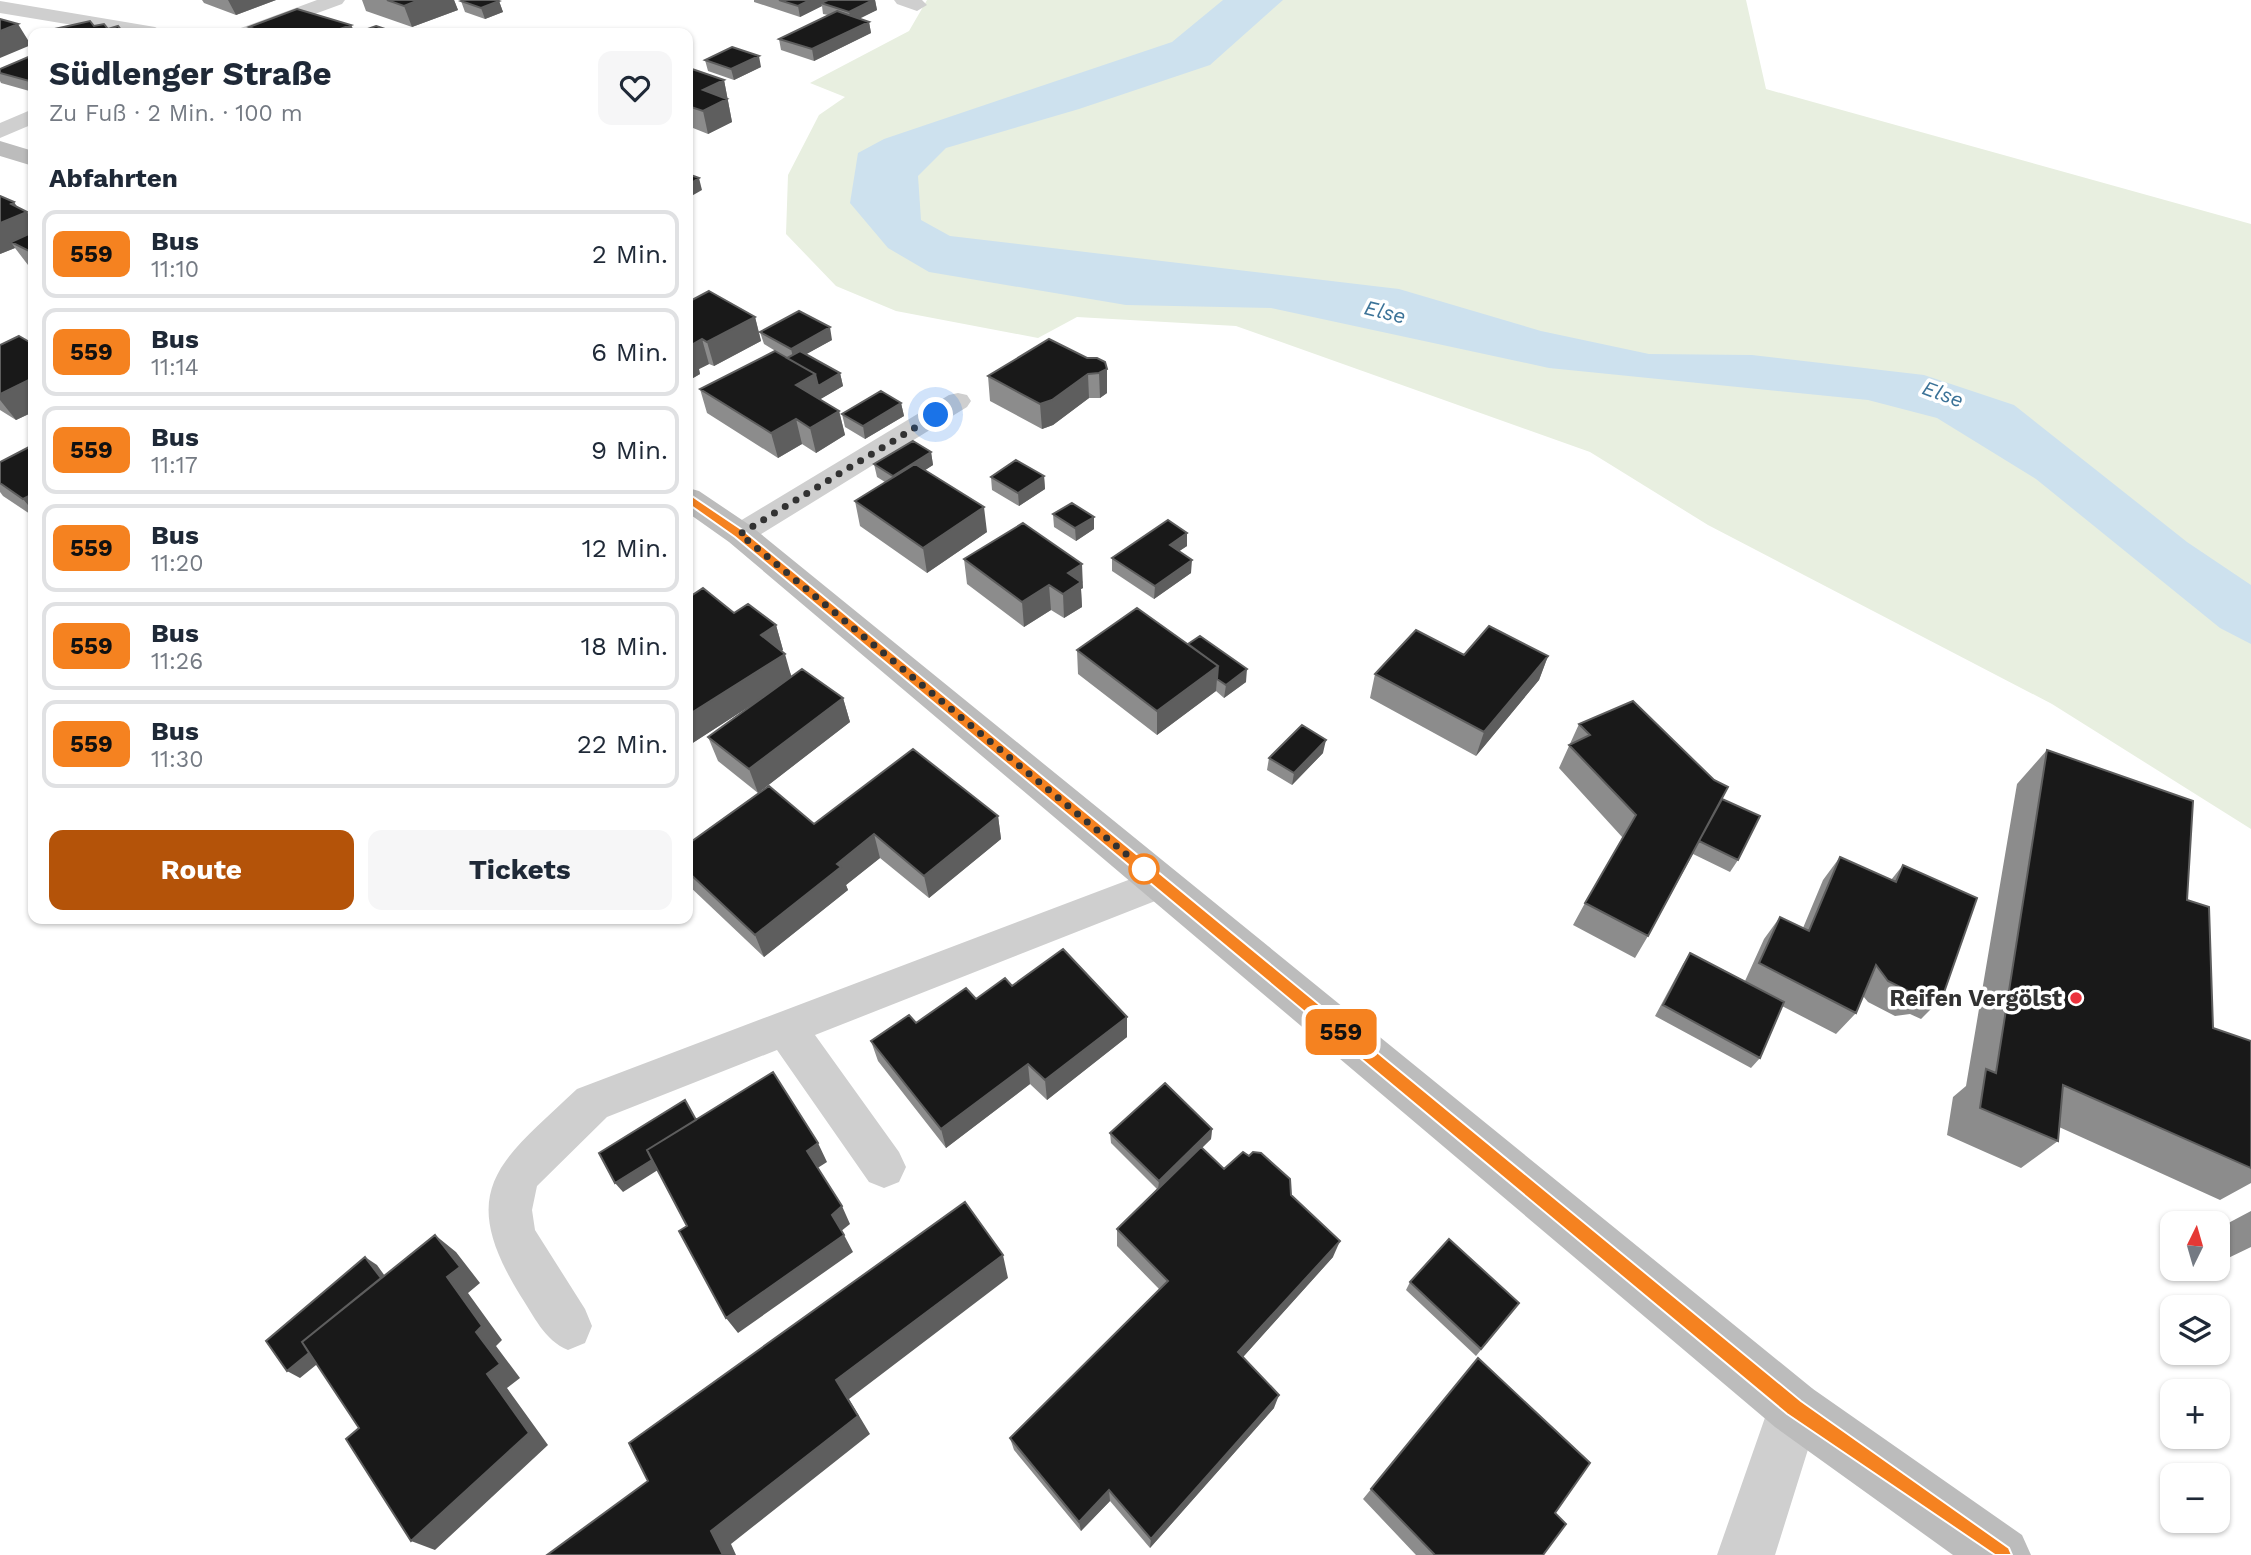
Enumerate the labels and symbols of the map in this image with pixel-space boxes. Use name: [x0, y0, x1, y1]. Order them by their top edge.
water label: Else: [1362, 294, 1409, 329]
water label: Else: [1919, 375, 1967, 412]
your location: [918, 397, 953, 432]
unlabelled marker: [1129, 854, 1159, 884]
place label: Reifen Vergölst: [1890, 985, 2062, 1012]
marker: Reifen Vergölst: [2068, 990, 2084, 1006]
line badge: 559: [1301, 1009, 1381, 1055]
north arrow: [2160, 1211, 2230, 1281]

